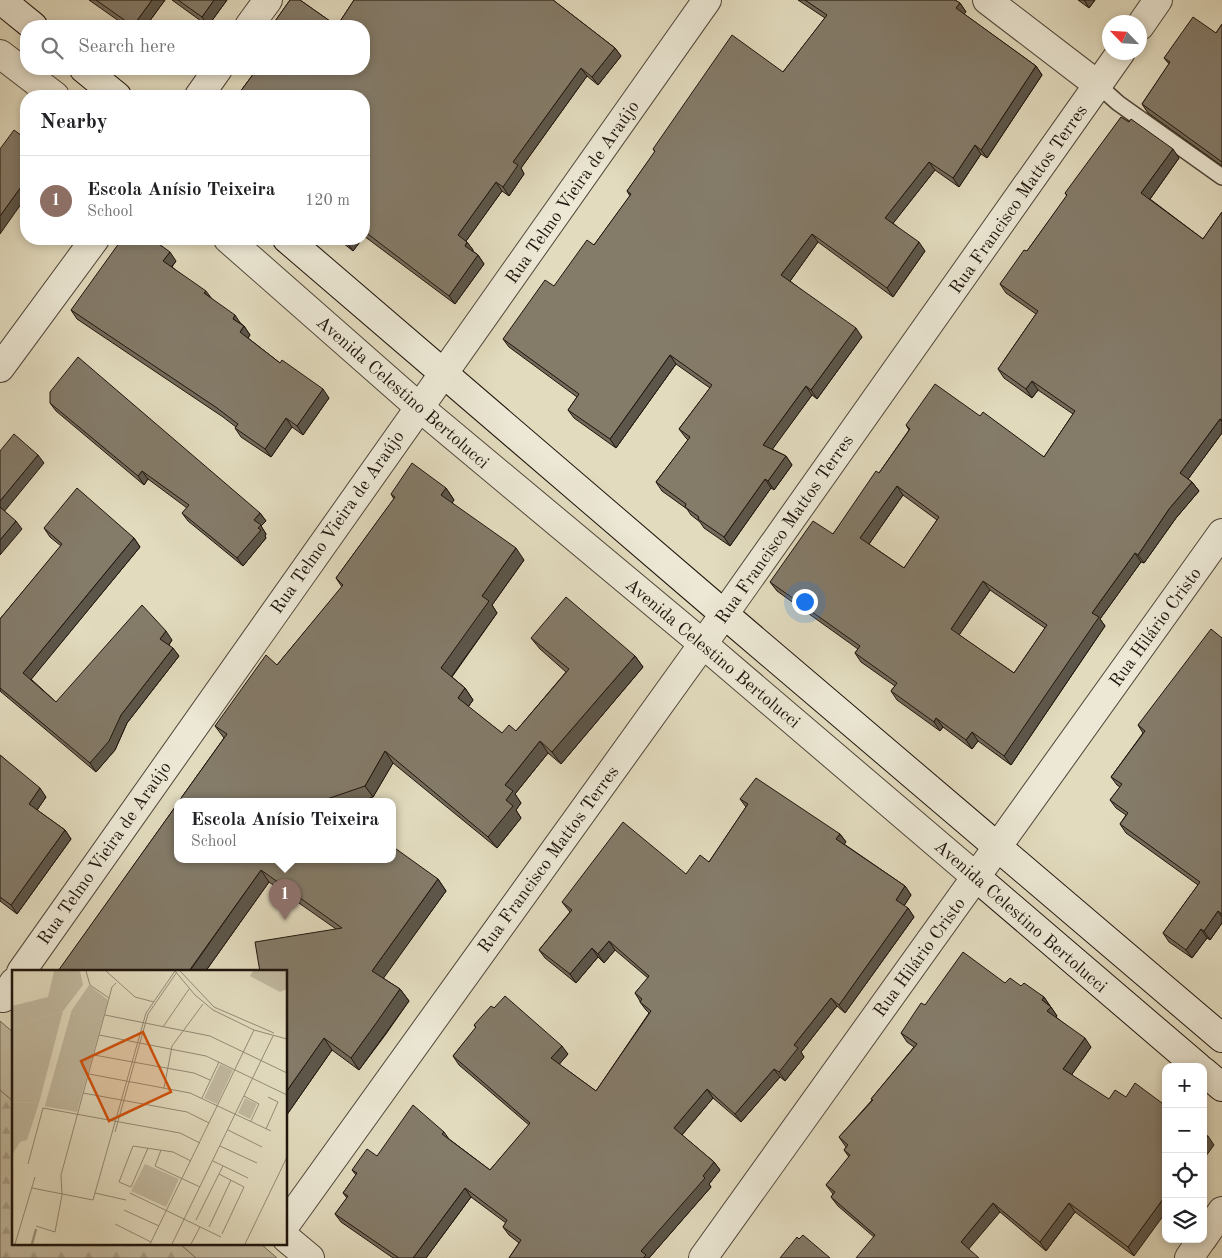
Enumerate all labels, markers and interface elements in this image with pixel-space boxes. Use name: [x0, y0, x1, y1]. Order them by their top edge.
north arrow: [1102, 15, 1147, 60]
search box: [20, 20, 370, 75]
icon: search: [38, 34, 66, 62]
text: Search here: [78, 38, 175, 57]
street label: Rua Telmo Vieira de Araújo: [503, 98, 643, 287]
street label: Rua Francisco Mattos Terres: [947, 102, 1091, 297]
text: Nearby: [40, 112, 108, 133]
text: Escola Anísio Teixeira: [87, 181, 276, 200]
text: 1: [51, 193, 61, 209]
text: 120 m: [305, 193, 350, 209]
text: School: [87, 204, 133, 220]
street label: Avenida Celestino Bertolucci: [313, 313, 492, 472]
street label: Rua Telmo Vieira de Araújo: [268, 428, 408, 617]
street label: Rua Francisco Mattos Terres: [713, 432, 857, 627]
street label: Rua Hilário Cristo: [1107, 564, 1205, 691]
street label: Avenida Celestino Bertolucci: [622, 576, 803, 732]
your location: [792, 589, 818, 615]
street label: Rua Telmo Vieira de Araújo: [35, 759, 175, 948]
street label: Rua Francisco Mattos Terres: [475, 763, 623, 956]
popup: [174, 798, 396, 863]
text: Escola Anísio Teixeira: [191, 811, 379, 830]
text: School: [191, 834, 237, 850]
street label: Avenida Celestino Bertolucci: [931, 837, 1110, 996]
pin: 1: [269, 879, 301, 920]
street label: Rua Hilário Cristo: [871, 894, 969, 1021]
inset map: [12, 970, 288, 1246]
map controls: [1162, 1063, 1207, 1243]
button: +: [1162, 1063, 1207, 1108]
button: −: [1162, 1108, 1207, 1153]
button: locate: [1162, 1153, 1207, 1198]
button: layers: [1162, 1198, 1207, 1243]

